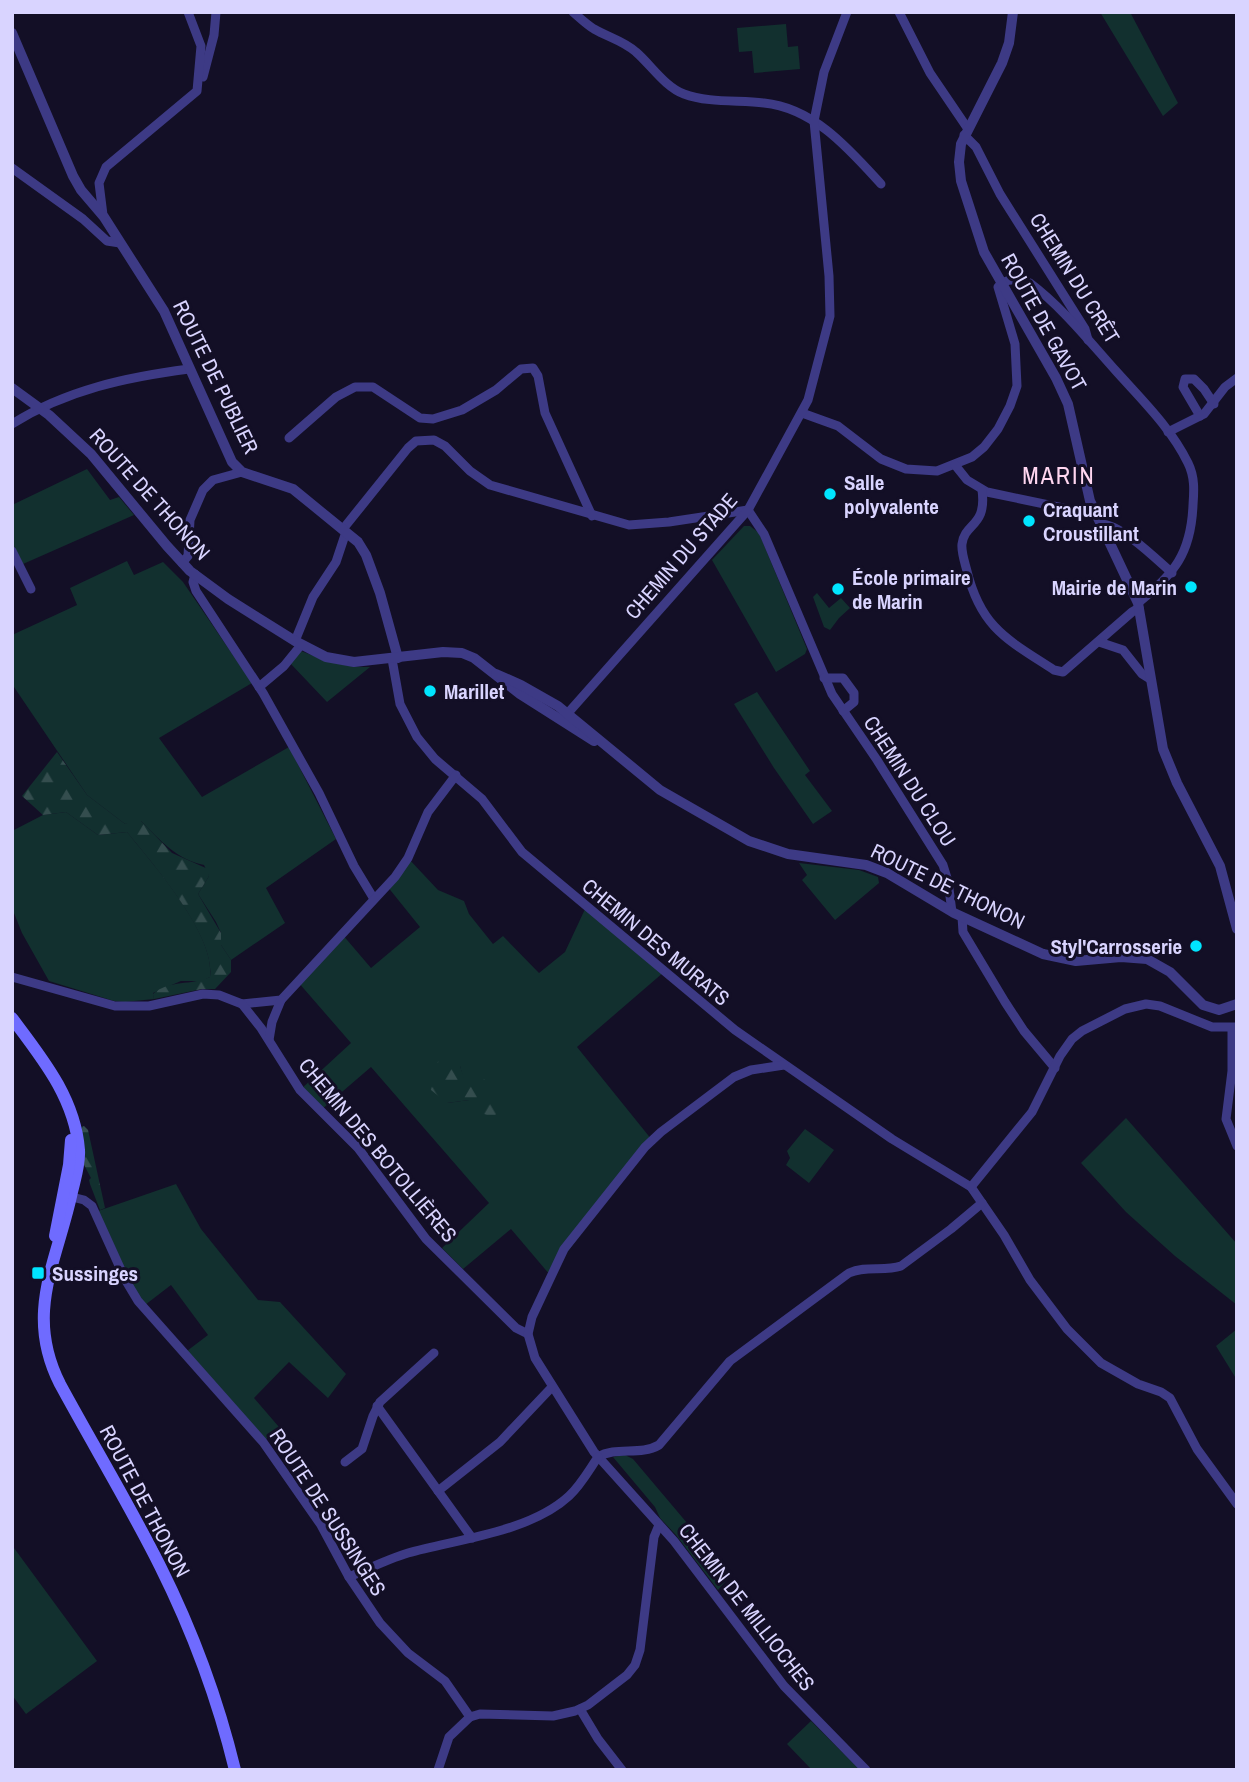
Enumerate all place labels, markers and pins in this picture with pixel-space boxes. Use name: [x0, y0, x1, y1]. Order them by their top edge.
place label: Salle polyvalente: [844, 468, 939, 521]
marker: Salle polyvalente: [822, 486, 838, 502]
place label: Craquant Croustillant: [1043, 495, 1139, 548]
marker: Craquant Croustillant: [1021, 513, 1037, 529]
place label: École primaire de Marin: [852, 563, 971, 616]
place label: Mairie de Marin: [1052, 573, 1177, 602]
marker: Mairie de Marin: [1183, 579, 1199, 595]
marker: École primaire de Marin: [830, 581, 846, 597]
place label: Marillet: [444, 677, 505, 706]
marker: Marillet: [422, 683, 438, 699]
place label: Styl'Carrosserie: [1051, 932, 1182, 961]
marker: Styl'Carrosserie: [1188, 938, 1204, 954]
place label: Sussinges: [52, 1259, 138, 1288]
marker: Sussinges: [30, 1265, 46, 1281]

